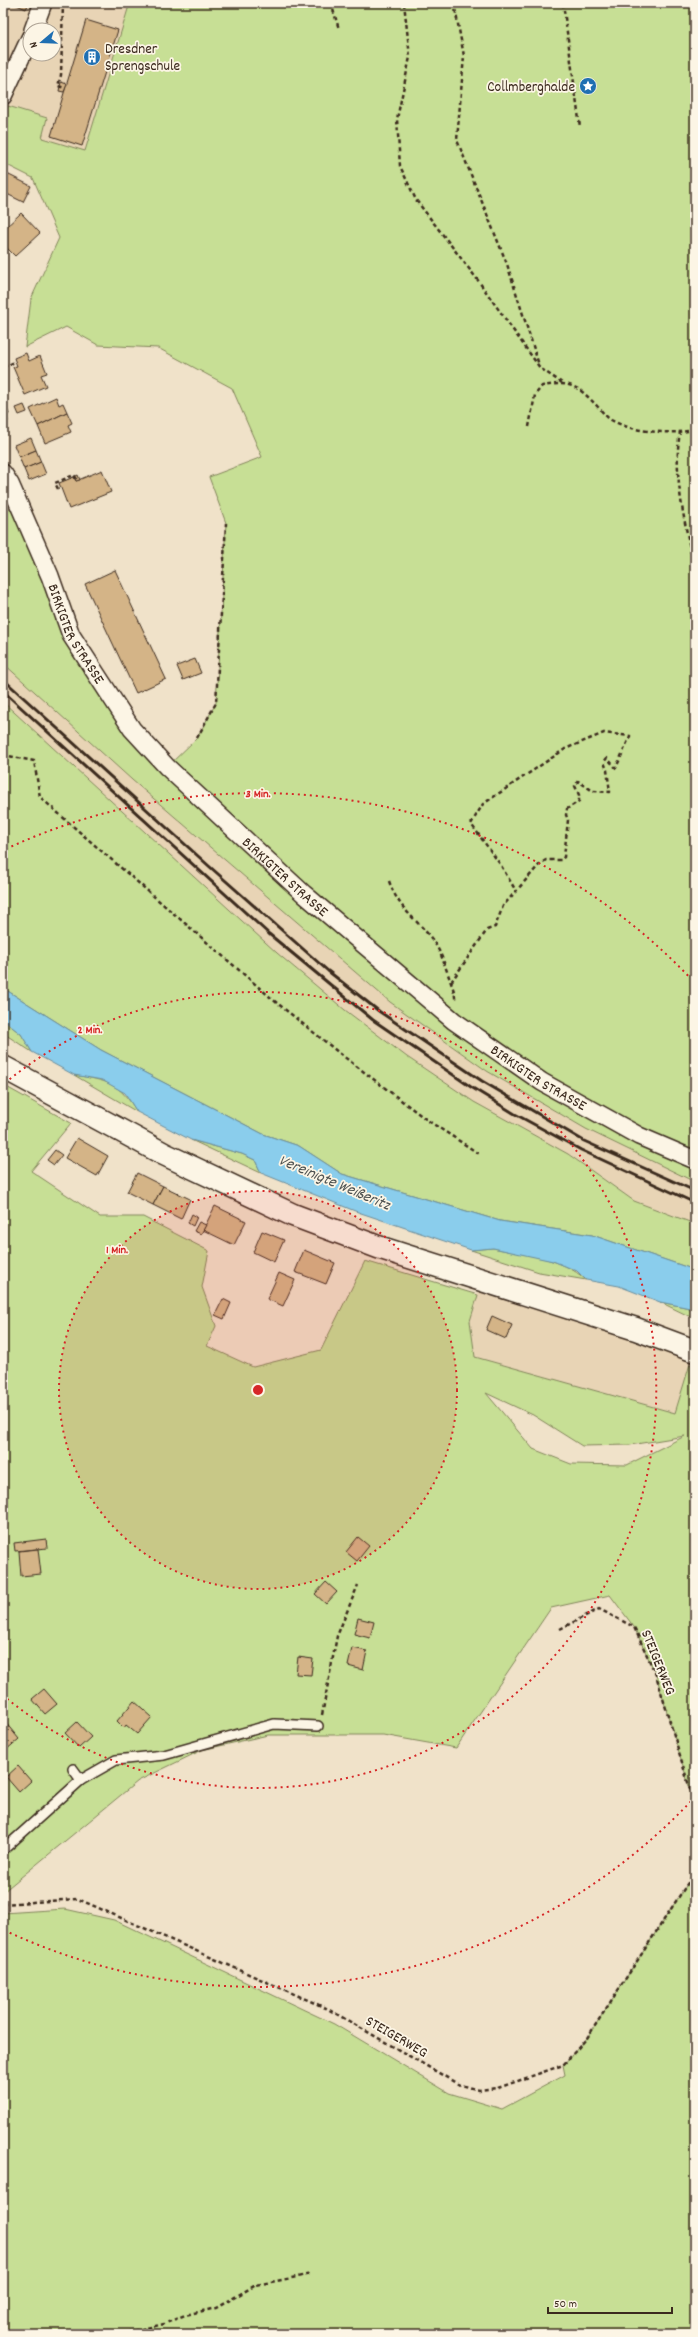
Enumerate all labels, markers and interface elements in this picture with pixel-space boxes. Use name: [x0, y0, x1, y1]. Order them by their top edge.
north arrow: [22, 22, 62, 62]
text: N: [26, 39, 43, 50]
place label: Dresdner Sprengschule: [105, 39, 180, 78]
building icon: Dresdner Sprengschule: [82, 47, 102, 67]
place icon: Collmberghalde: [578, 76, 598, 96]
place label: Collmberghalde: [487, 77, 575, 99]
street label: BIRKIGTER STRASSE: [41, 581, 109, 689]
text: 3 Min.: [246, 786, 270, 803]
street label: BIRKIGTER STRASSE: [236, 833, 332, 923]
text: 2 Min.: [78, 1022, 102, 1039]
street label: BIRKIGTER STRASSE: [485, 1040, 590, 1118]
water label: Vereinigte Weißeritz: [275, 1149, 394, 1218]
text: 1 Min.: [106, 1242, 128, 1259]
centre of rings: [251, 1383, 265, 1397]
street label: STEIGERWEG: [634, 1627, 680, 1699]
street label: STEIGERWEG: [361, 2011, 431, 2064]
scale bar: [548, 2289, 672, 2315]
text: 50 m: [554, 2296, 577, 2313]

